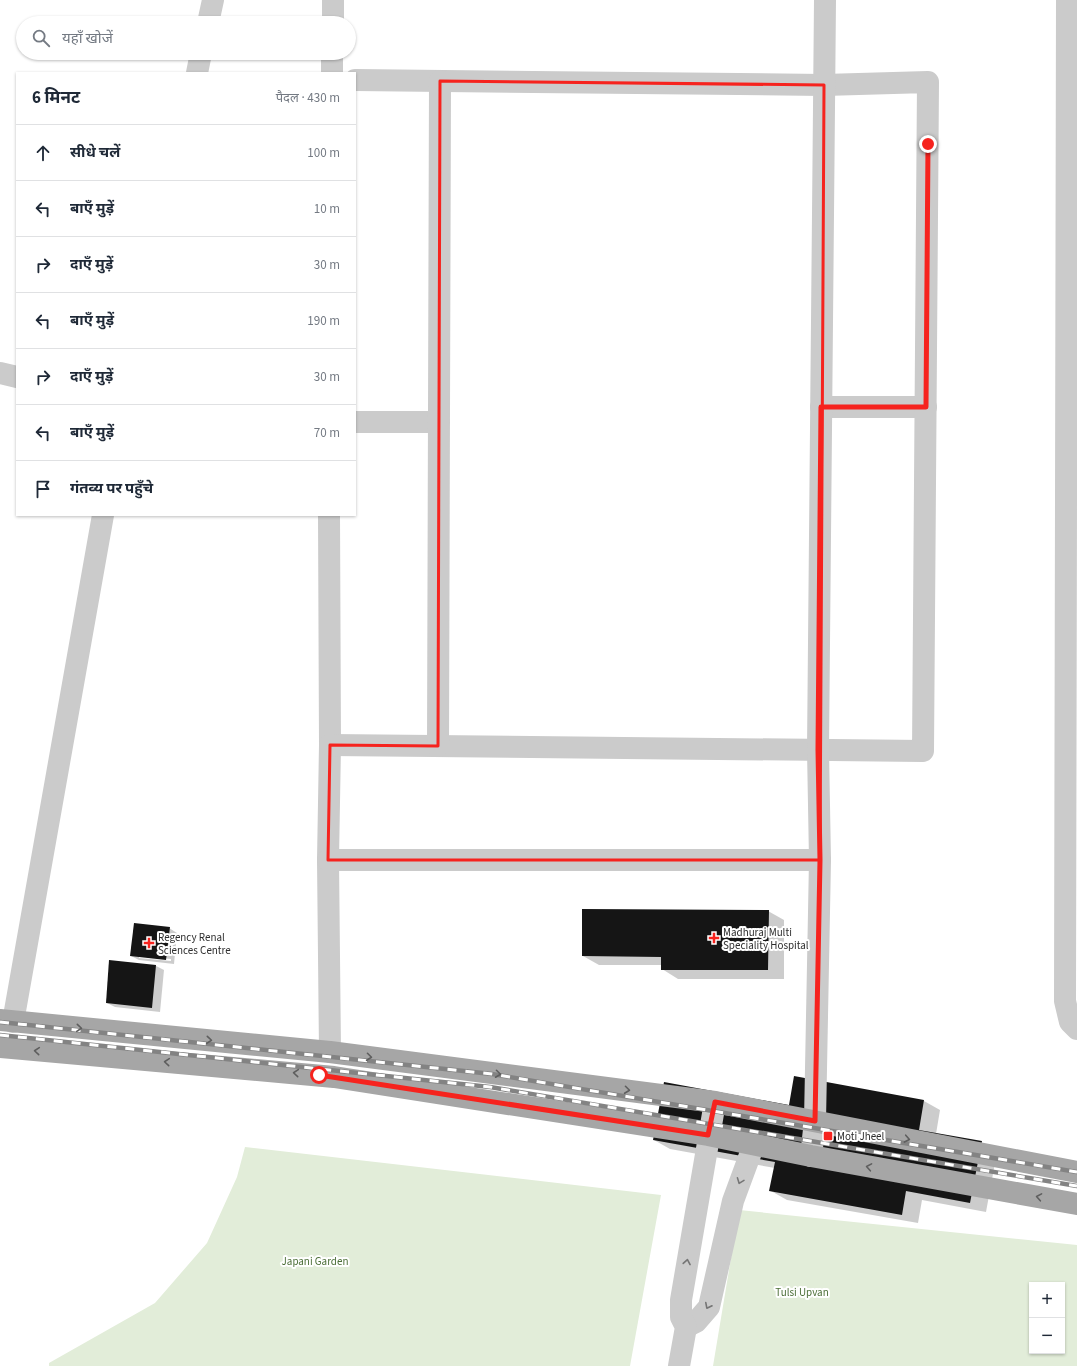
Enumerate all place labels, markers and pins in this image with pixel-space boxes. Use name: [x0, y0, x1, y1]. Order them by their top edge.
place label: Madhuraj Multi Speciality Hospital: [723, 925, 809, 953]
place label: Regency Renal Sciences Centre: [158, 930, 231, 958]
marker: Madhuraj Multi Speciality Hospital: [708, 932, 720, 944]
marker: Regency Renal Sciences Centre: [143, 937, 155, 949]
place label: Moti Jheel: [837, 1129, 885, 1144]
marker: Moti Jheel: [822, 1130, 834, 1142]

